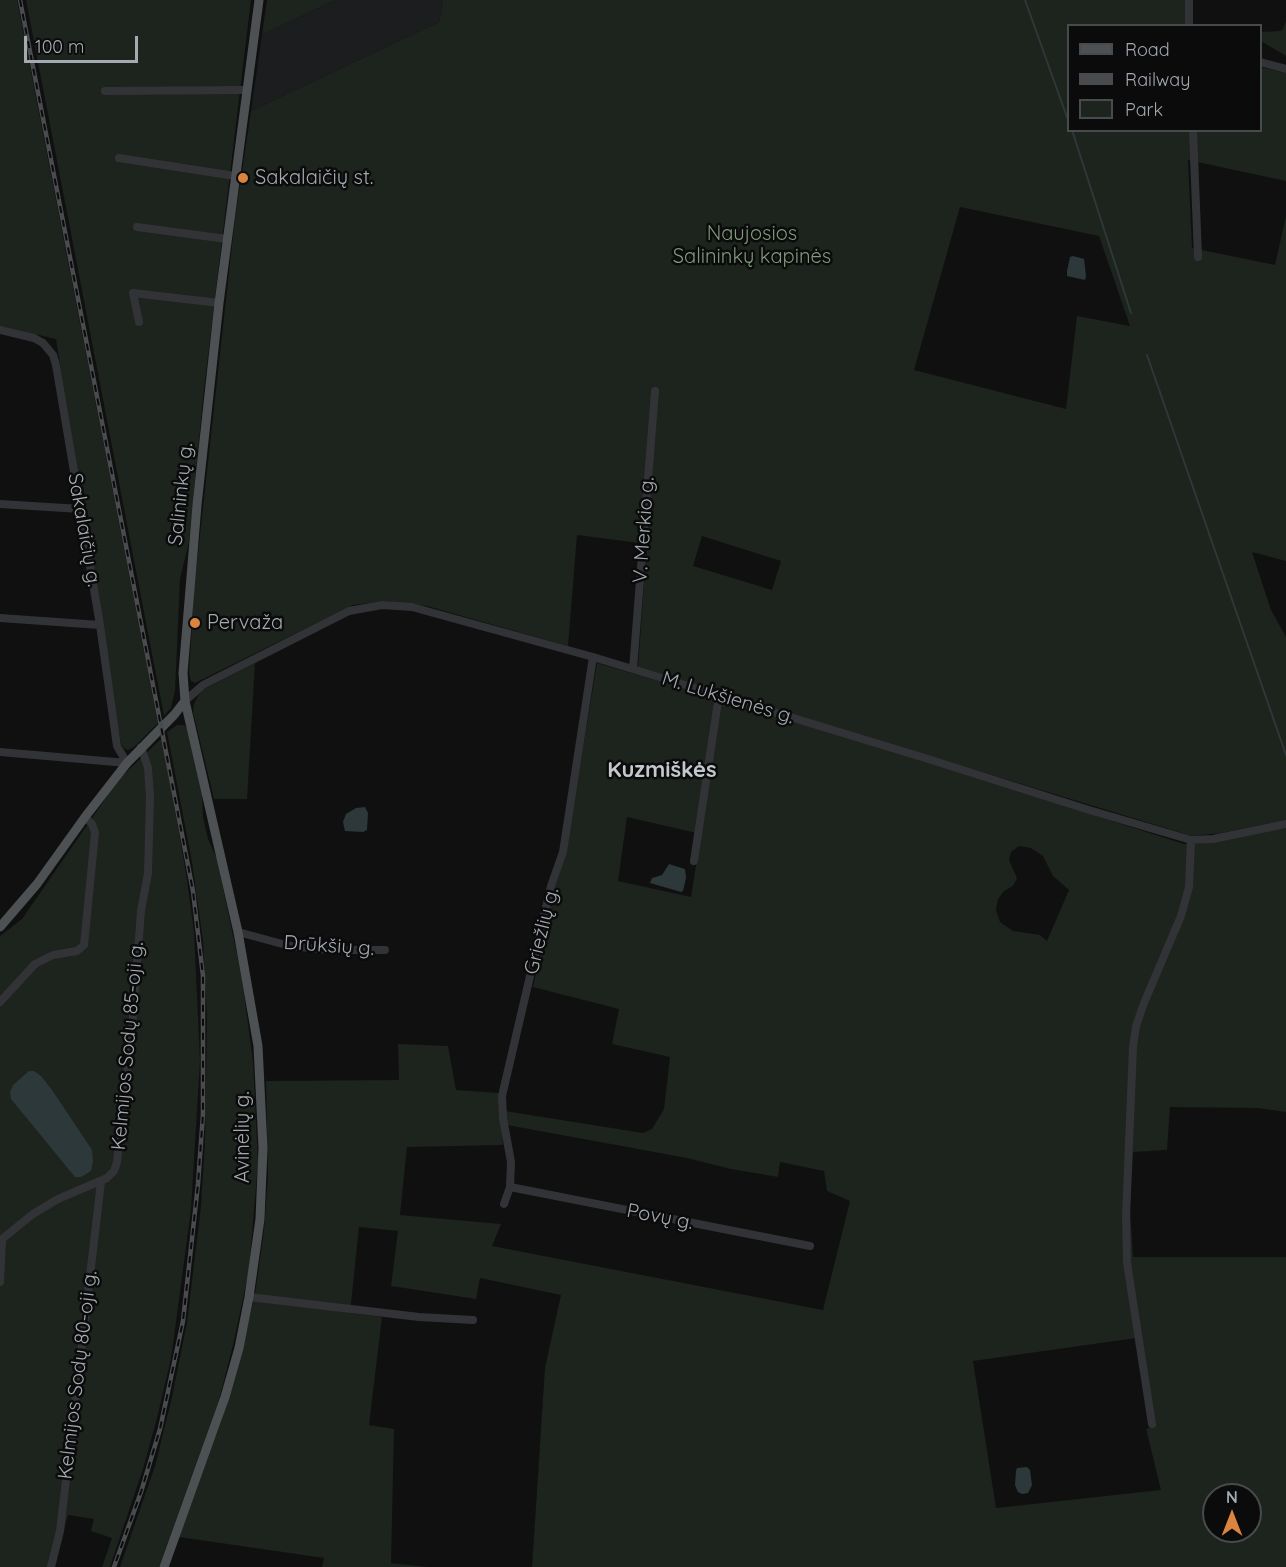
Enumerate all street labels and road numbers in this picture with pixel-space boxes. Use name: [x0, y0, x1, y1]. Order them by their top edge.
street label: Salininkų g.: [164, 441, 198, 547]
street label: Sakalaičių g.: [62, 471, 106, 589]
street label: V. Merkio g.: [628, 476, 660, 584]
street label: M. Lukšienės g.: [659, 666, 797, 730]
street label: Griežlių g.: [520, 885, 564, 977]
street label: Drūkšių g.: [283, 931, 375, 961]
street label: Kelmijos Sodų 85-oji g.: [107, 941, 149, 1151]
street label: Avinėlių g.: [231, 1091, 255, 1183]
street label: Povų g.: [625, 1199, 695, 1235]
street label: Kelmijos Sodų 80-oji g.: [53, 1269, 103, 1481]

